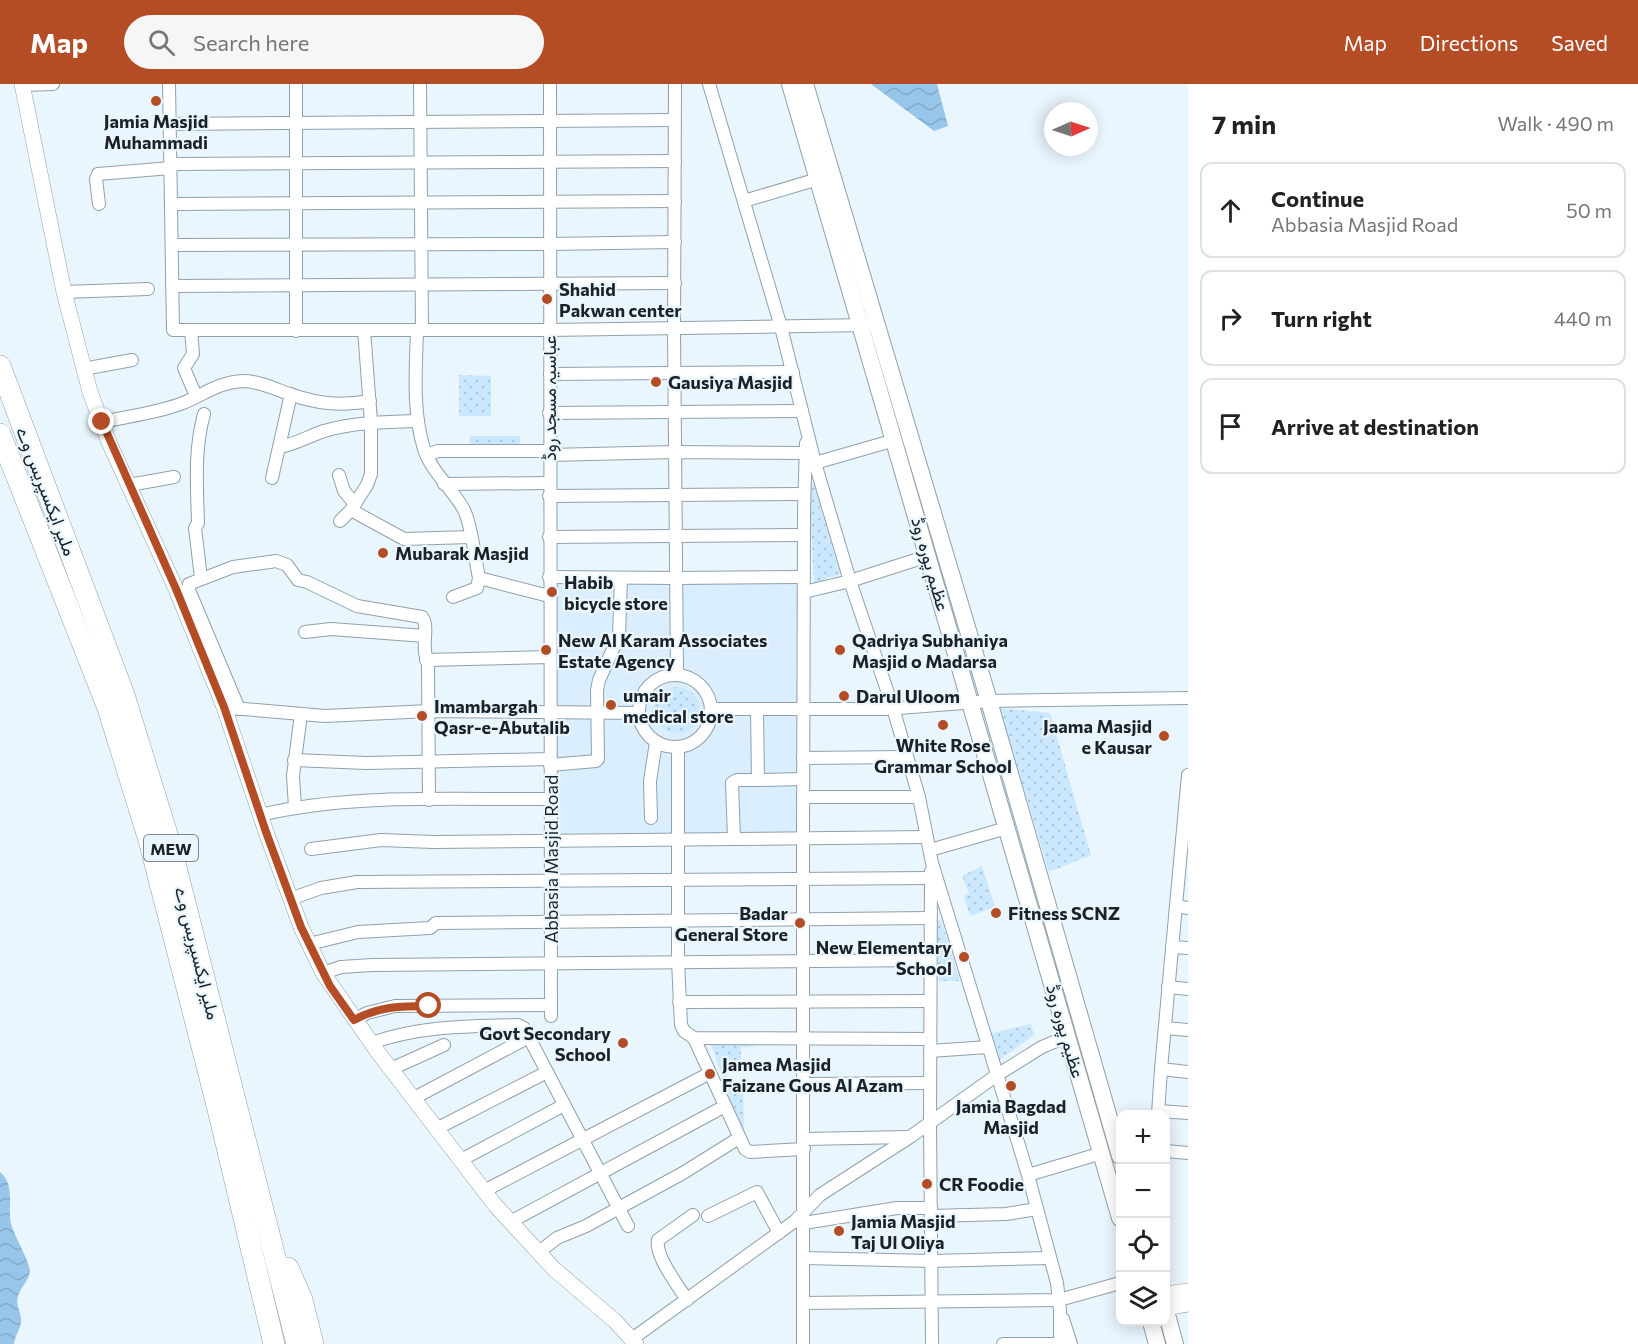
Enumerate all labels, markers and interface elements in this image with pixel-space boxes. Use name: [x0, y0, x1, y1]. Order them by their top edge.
search box: [124, 15, 544, 69]
text: Map: [30, 25, 88, 59]
icon: search: [145, 26, 178, 59]
text: Search here: [193, 29, 309, 56]
text: Map: [1344, 30, 1387, 55]
text: Directions: [1420, 30, 1518, 55]
text: Saved: [1551, 30, 1608, 55]
marker: Jamia Masjid Muhammadi: [149, 94, 163, 108]
north arrow: [1044, 102, 1098, 156]
text: 7 min: [1212, 108, 1276, 139]
place label: Jamia Masjid Muhammadi: [104, 110, 208, 153]
text: Walk · 490 m: [1497, 111, 1614, 135]
text: Continue: [1271, 185, 1364, 212]
icon: ahead: [1214, 194, 1247, 227]
text: 50 m: [1566, 198, 1612, 222]
text: Abbasia Masjid Road: [1271, 212, 1458, 236]
place label: Shahid Pakwan center: [559, 278, 682, 321]
marker: Shahid Pakwan center: [540, 292, 554, 306]
icon: right: [1214, 302, 1247, 335]
text: Turn right: [1271, 305, 1372, 332]
text: 440 m: [1554, 306, 1612, 330]
street label: عباسیہ مسجد روڈ: [538, 335, 561, 461]
place label: Gausiya Masjid: [668, 371, 792, 393]
marker: Gausiya Masjid: [649, 375, 663, 389]
route end: [88, 408, 114, 434]
icon: arrive: [1214, 410, 1247, 443]
text: Arrive at destination: [1271, 413, 1479, 440]
street label: ملیر ایکسپریس وے: [10, 423, 82, 559]
street label: عظیم پورہ روڈ: [905, 515, 955, 614]
place label: Mubarak Masjid: [395, 542, 529, 564]
marker: Mubarak Masjid: [376, 546, 390, 560]
place label: Habib bicycle store: [564, 571, 668, 614]
marker: Habib bicycle store: [545, 585, 559, 599]
place label: New Al Karam Associates Estate Agency: [558, 629, 767, 672]
place label: Qadriya Subhaniya Masjid o Madarsa: [852, 629, 1008, 672]
marker: New Al Karam Associates Estate Agency: [539, 643, 553, 657]
marker: Qadriya Subhaniya Masjid o Madarsa: [833, 643, 847, 657]
place label: umair medical store: [623, 684, 734, 727]
place label: Darul Uloom: [856, 685, 960, 707]
marker: Darul Uloom: [837, 689, 851, 703]
place label: Imambargah Qasr-e-Abutalib: [434, 695, 570, 738]
marker: umair medical store: [604, 698, 618, 712]
marker: Imambargah Qasr-e-Abutalib: [415, 709, 429, 723]
place label: Jaama Masjid e Kausar: [1043, 715, 1153, 758]
marker: White Rose Grammar School: [936, 718, 950, 732]
marker: Jaama Masjid e Kausar: [1157, 729, 1171, 743]
place label: White Rose Grammar School: [874, 734, 1012, 777]
street label: Abbasia Masjid Road: [540, 775, 562, 943]
road number: MEW: [144, 835, 198, 861]
street label: ملیر ایکسپریس وے: [169, 884, 225, 1022]
place label: Badar General Store: [675, 902, 789, 945]
place label: Fitness SCNZ: [1008, 902, 1120, 924]
marker: Fitness SCNZ: [989, 906, 1003, 920]
marker: Badar General Store: [793, 916, 807, 930]
place label: New Elementary School: [816, 936, 952, 979]
marker: New Elementary School: [957, 950, 971, 964]
street label: عظیم پورہ روڈ: [1040, 982, 1090, 1081]
route start: [415, 992, 441, 1018]
place label: Govt Secondary School: [479, 1022, 611, 1065]
marker: Govt Secondary School: [616, 1036, 630, 1050]
place label: Jamea Masjid Faizane Gous Al Azam: [722, 1053, 903, 1096]
marker: Jamea Masjid Faizane Gous Al Azam: [703, 1067, 717, 1081]
marker: Jamia Bagdad Masjid: [1004, 1079, 1018, 1093]
place label: Jamia Bagdad Masjid: [956, 1095, 1066, 1138]
map controls: [1116, 1110, 1170, 1326]
button: +: [1116, 1110, 1170, 1164]
button: −: [1116, 1164, 1170, 1218]
place label: CR Foodie: [939, 1173, 1024, 1195]
marker: CR Foodie: [920, 1177, 934, 1191]
place label: Jamia Masjid Taj Ul Oliya: [851, 1210, 955, 1253]
button: locate: [1116, 1218, 1170, 1272]
marker: Jamia Masjid Taj Ul Oliya: [832, 1224, 846, 1238]
button: layers: [1116, 1272, 1170, 1326]

